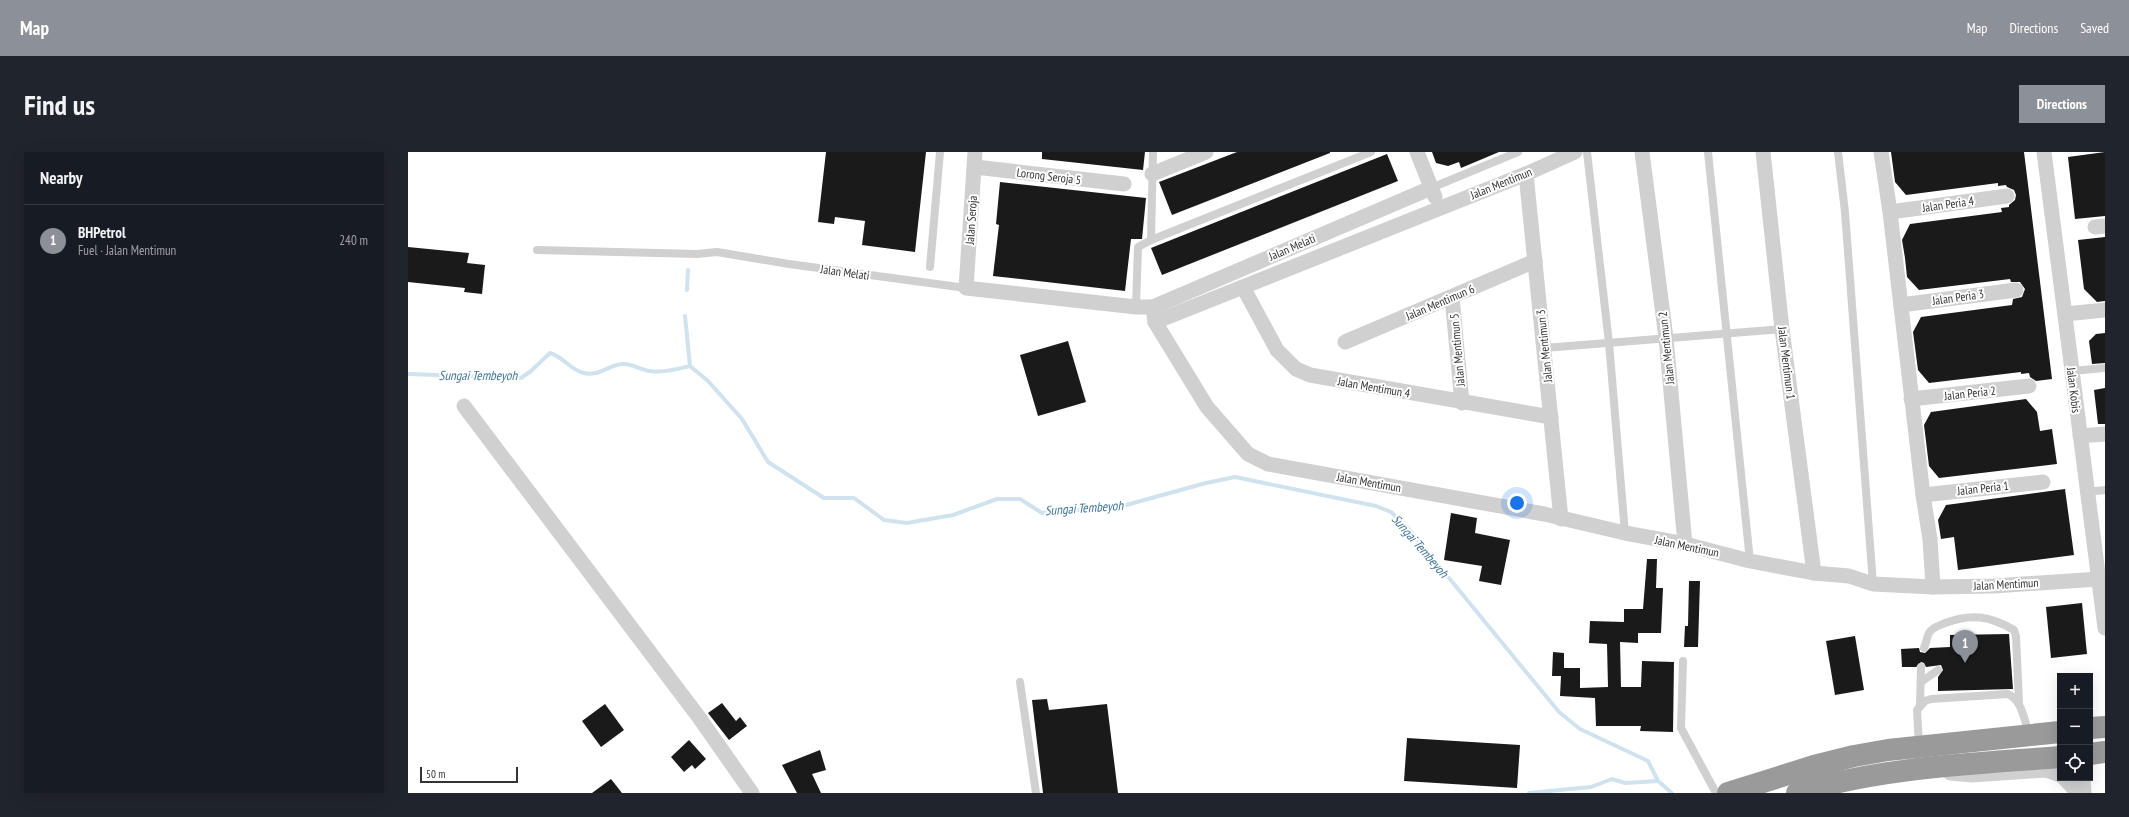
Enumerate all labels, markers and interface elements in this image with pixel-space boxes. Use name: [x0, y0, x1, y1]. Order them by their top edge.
text: Map: [20, 16, 49, 40]
text: Map: [1967, 19, 1987, 37]
text: Directions: [2009, 19, 2058, 37]
text: Saved: [2080, 19, 2109, 37]
button: Directions: [2019, 85, 2105, 123]
text: Find us: [24, 86, 95, 123]
street label: Jalan Mentimun: [1467, 164, 1534, 203]
street label: Lorong Seroja 5: [1016, 165, 1082, 187]
text: Nearby: [40, 167, 83, 189]
street label: Jalan Peria 4: [1920, 193, 1975, 215]
street label: Jalan Seroja: [962, 195, 980, 246]
text: BHPetrol: [78, 223, 126, 242]
street label: Jalan Melati: [1266, 230, 1318, 264]
text: 1: [50, 232, 56, 249]
text: 240 m: [339, 232, 368, 249]
text: Fuel · Jalan Mentimun: [78, 242, 176, 259]
street label: Jalan Melati: [819, 261, 870, 283]
street label: Jalan Mentimun 6: [1403, 281, 1477, 324]
street label: Jalan Peria 3: [1930, 286, 1985, 308]
street label: Jalan Mentimun 3: [1533, 309, 1555, 384]
street label: Jalan Mentimun 2: [1655, 311, 1677, 386]
street label: Jalan Mentimun 5: [1446, 313, 1468, 388]
street label: Jalan Mentimun 1: [1775, 325, 1799, 400]
street label: Jalan Kobis: [2064, 365, 2084, 414]
water label: Sungai Tembeyoh: [439, 367, 518, 384]
street label: Jalan Mentimun 4: [1336, 373, 1412, 401]
street label: Jalan Peria 2: [1942, 383, 1997, 403]
street label: Jalan Mentimun: [1335, 469, 1402, 495]
street label: Jalan Peria 1: [1955, 478, 2010, 498]
your location: [1507, 493, 1527, 513]
water label: Sungai Tembeyoh: [1044, 497, 1125, 519]
water label: Sungai Tembeyoh: [1388, 511, 1453, 582]
street label: Jalan Mentimun: [1653, 532, 1720, 560]
street label: Jalan Mentimun: [1972, 575, 2039, 593]
pin: 1: [1952, 630, 1978, 663]
map controls: [2057, 673, 2093, 781]
button: +: [2057, 673, 2093, 709]
button: −: [2057, 709, 2093, 745]
button: locate: [2057, 745, 2093, 781]
scale bar: [420, 765, 518, 784]
text: 50 m: [426, 767, 445, 781]

